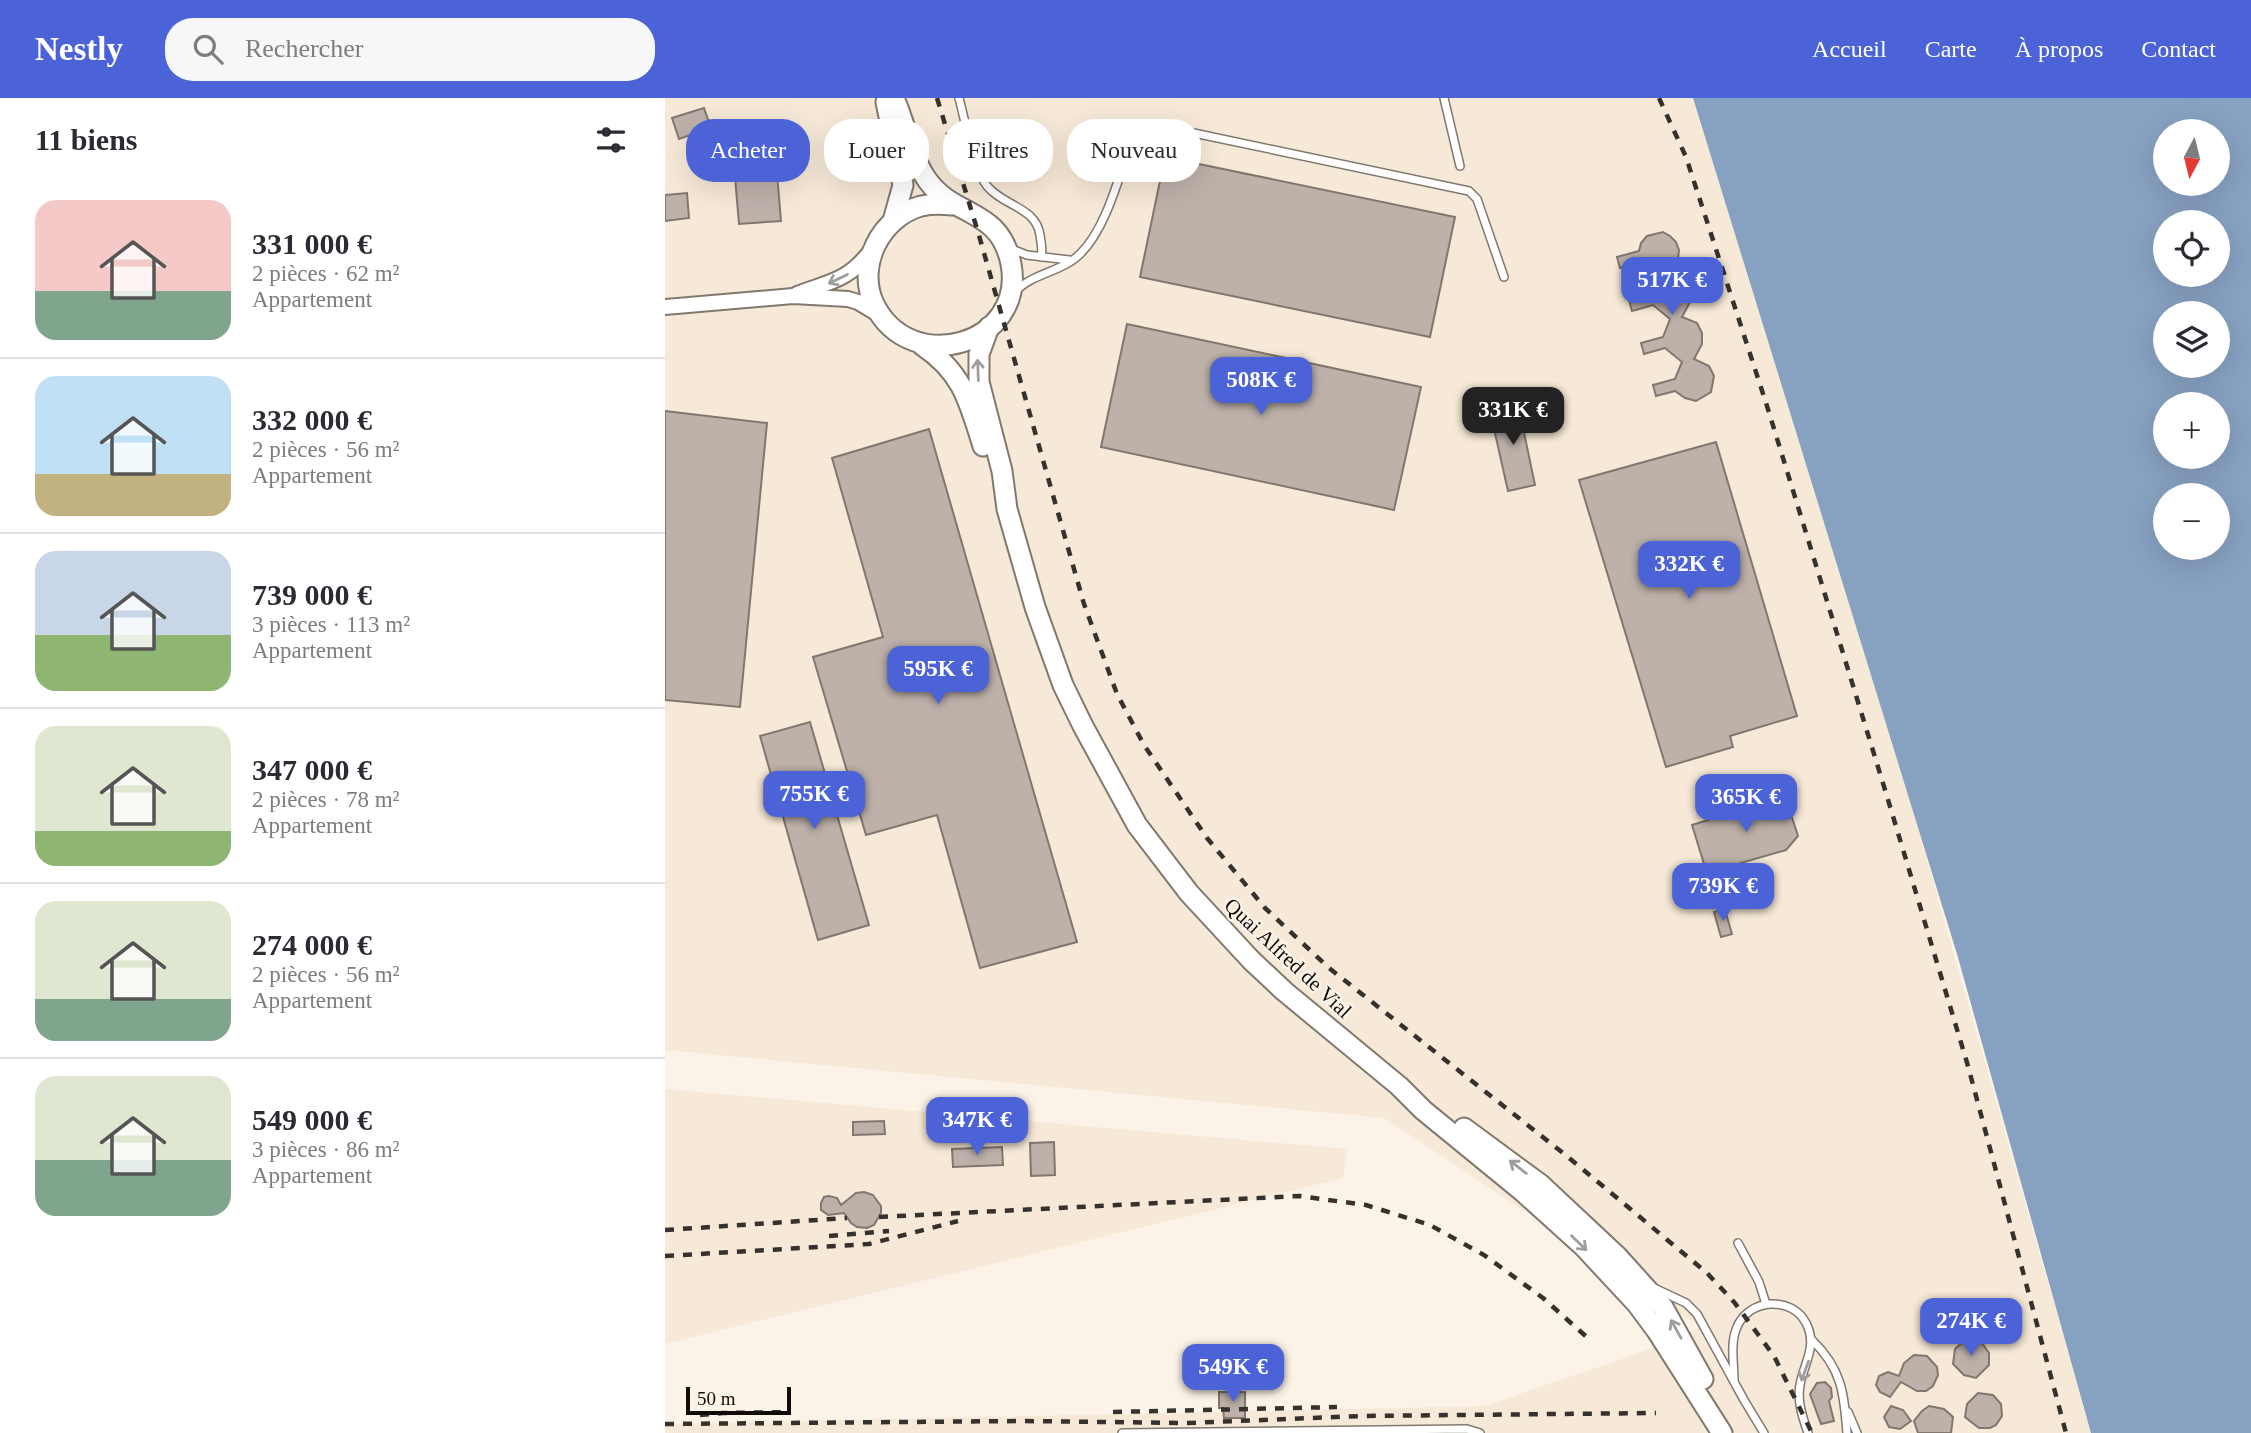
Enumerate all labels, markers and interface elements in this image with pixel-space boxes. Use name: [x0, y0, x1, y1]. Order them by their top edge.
search box: [165, 18, 655, 81]
icon: search: [189, 30, 227, 68]
text: Nestly: [35, 31, 123, 67]
text: Rechercher: [245, 34, 363, 63]
text: Accueil: [1812, 36, 1887, 62]
text: Carte: [1925, 36, 1977, 62]
text: À propos: [2015, 36, 2103, 62]
text: Contact: [2141, 36, 2216, 62]
chip: Acheter: [686, 119, 810, 182]
chip: Louer: [824, 119, 929, 182]
chip: Filtres: [943, 119, 1053, 182]
chip: Nouveau: [1067, 119, 1201, 182]
north arrow: [2153, 119, 2229, 196]
map controls: [2153, 119, 2230, 560]
icon: filters: [592, 121, 630, 159]
text: 11 biens: [35, 123, 138, 156]
button: locate: [2153, 210, 2230, 287]
text: 331 000 €: [252, 227, 372, 260]
icon: home: [91, 228, 175, 312]
pin: 517K €: [1615, 258, 1729, 317]
text: 2 pièces · 62 m²: [252, 261, 399, 286]
text: 517K €: [1637, 267, 1707, 292]
one-way arrow: [828, 273, 849, 286]
text: Appartement: [252, 287, 372, 312]
button: layers: [2153, 301, 2230, 378]
pin: 508K €: [1204, 358, 1318, 417]
one-way arrow: [972, 359, 985, 382]
text: 508K €: [1226, 367, 1296, 392]
pin: 331K €: [1456, 388, 1570, 447]
button: +: [2153, 392, 2230, 469]
text: 331K €: [1478, 397, 1548, 422]
text: 332 000 €: [252, 403, 372, 436]
icon: home: [91, 404, 175, 488]
text: 2 pièces · 56 m²: [252, 437, 399, 462]
text: Appartement: [252, 463, 372, 488]
button: −: [2153, 483, 2230, 560]
pin: 332K €: [1632, 542, 1746, 601]
text: 332K €: [1654, 551, 1724, 576]
text: 739 000 €: [252, 578, 372, 611]
icon: home: [91, 579, 175, 663]
text: 3 pièces · 113 m²: [252, 612, 410, 637]
text: Appartement: [252, 638, 372, 663]
pin: 595K €: [881, 646, 995, 706]
text: 595K €: [903, 656, 973, 681]
text: 347 000 €: [252, 753, 372, 786]
icon: home: [91, 754, 175, 838]
pin: 755K €: [757, 772, 871, 831]
pin: 365K €: [1689, 774, 1803, 834]
text: 755K €: [779, 781, 849, 806]
text: 365K €: [1711, 784, 1781, 809]
text: 2 pièces · 78 m²: [252, 787, 399, 812]
text: Appartement: [252, 813, 372, 838]
pin: 739K €: [1666, 864, 1780, 923]
text: 739K €: [1688, 873, 1758, 898]
street label: Quai Alfred de Vial: [1220, 893, 1356, 1023]
text: 274 000 €: [252, 928, 372, 961]
icon: home: [91, 929, 175, 1013]
text: 2 pièces · 56 m²: [252, 962, 399, 987]
text: Appartement: [252, 988, 372, 1013]
pin: 347K €: [920, 1098, 1034, 1157]
text: 549 000 €: [252, 1103, 372, 1136]
icon: home: [91, 1104, 175, 1188]
text: 347K €: [942, 1107, 1012, 1132]
text: 3 pièces · 86 m²: [252, 1137, 399, 1162]
one-way arrow: [1509, 1160, 1528, 1175]
text: Appartement: [252, 1163, 372, 1188]
one-way arrow: [1570, 1234, 1587, 1251]
pin: 274K €: [1914, 1298, 2028, 1358]
text: 274K €: [1936, 1308, 2006, 1333]
one-way arrow: [1669, 1319, 1682, 1340]
pin: 549K €: [1176, 1344, 1290, 1404]
text: 549K €: [1198, 1354, 1268, 1379]
one-way arrow: [1797, 1359, 1810, 1381]
scale bar: [686, 1384, 791, 1416]
text: 50 m: [697, 1388, 736, 1409]

